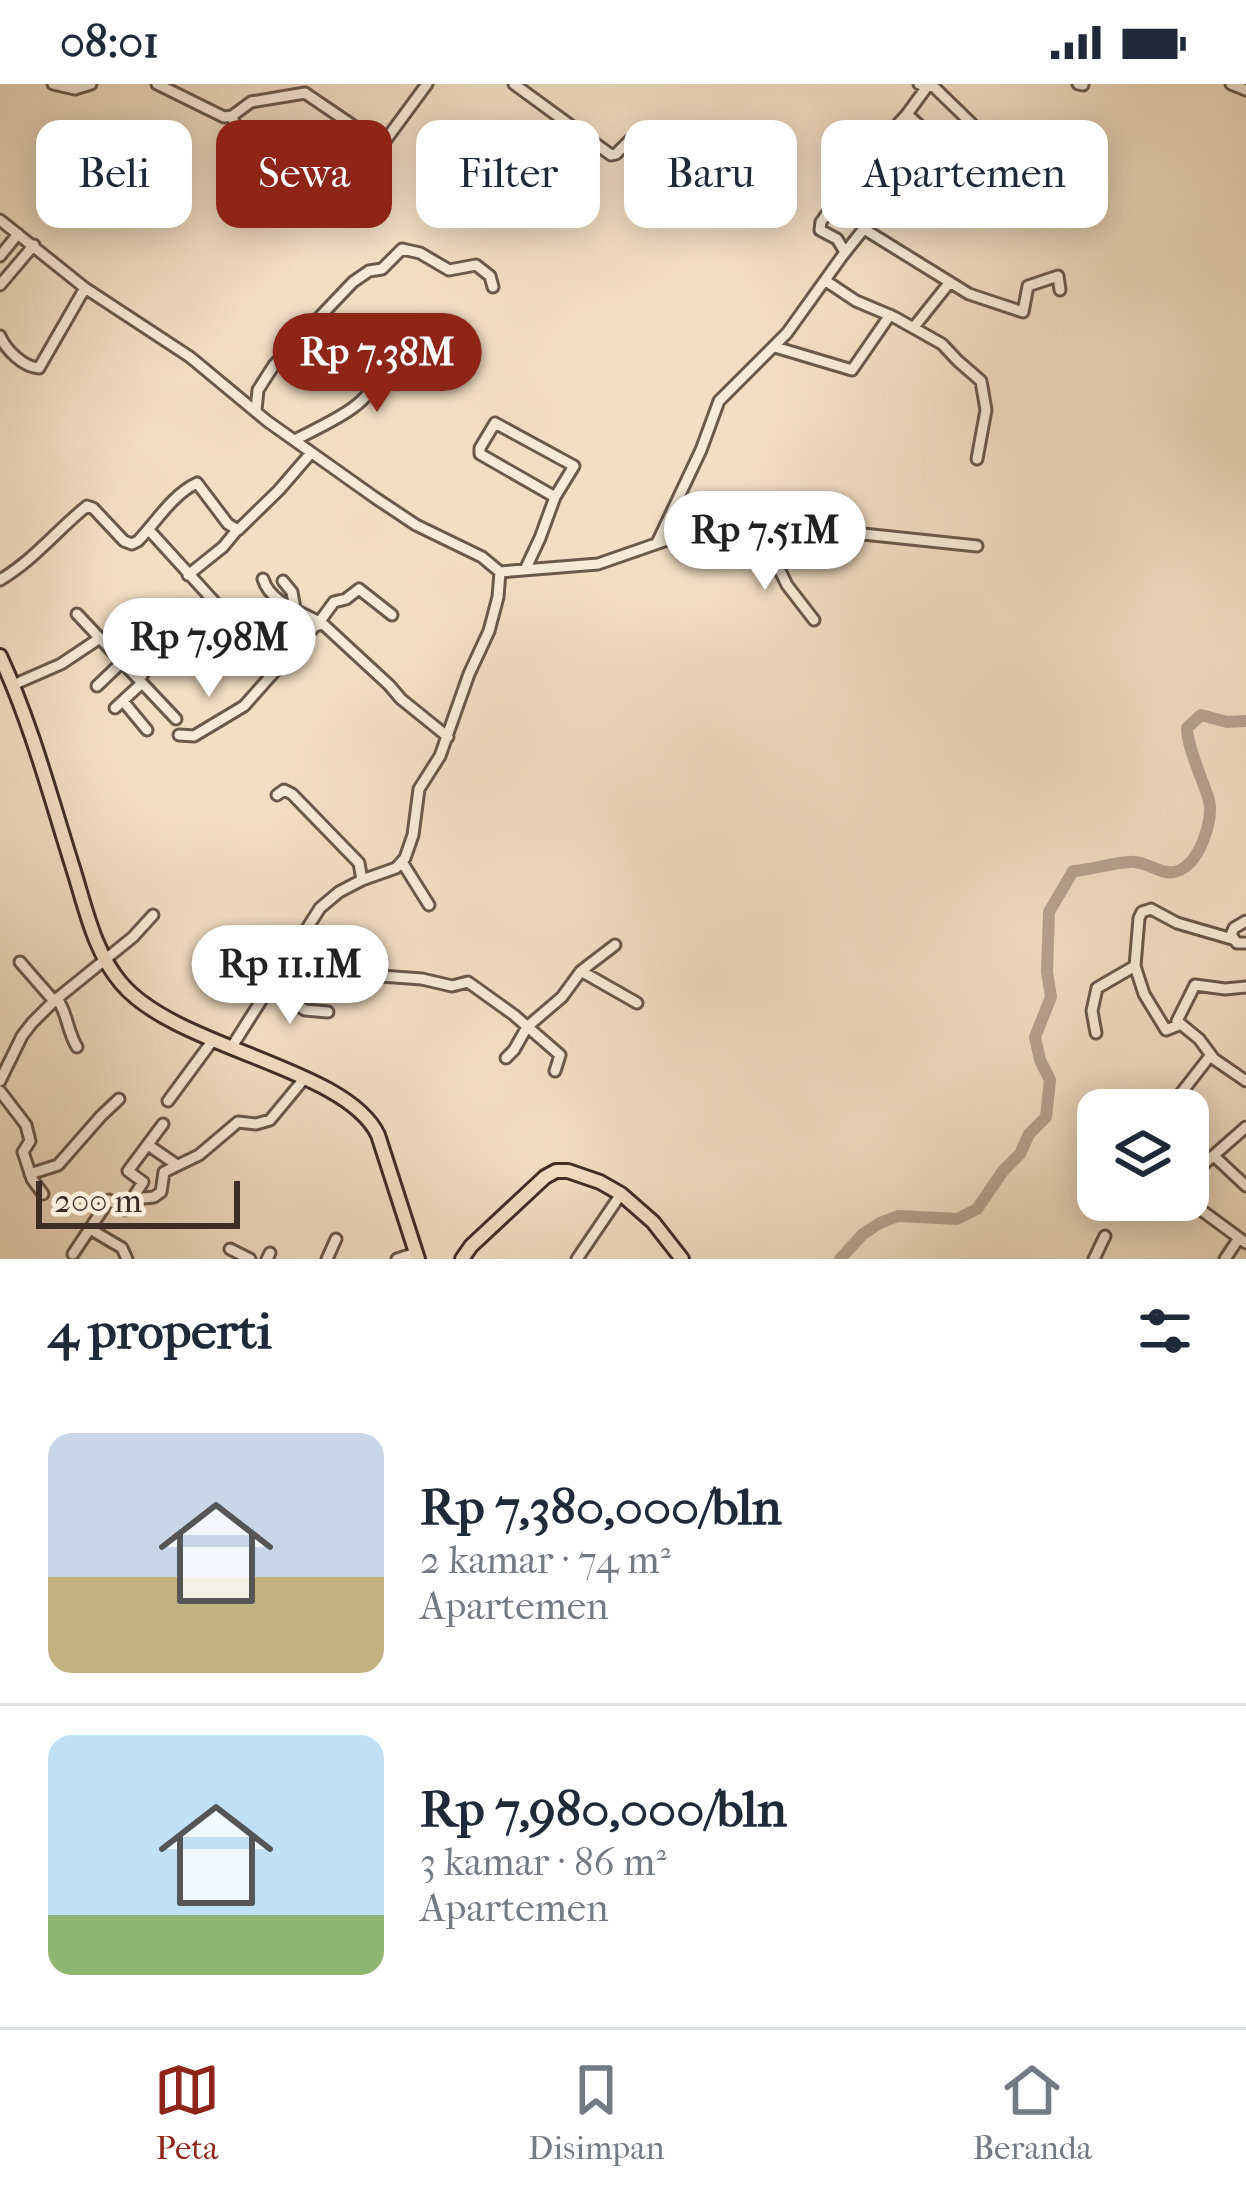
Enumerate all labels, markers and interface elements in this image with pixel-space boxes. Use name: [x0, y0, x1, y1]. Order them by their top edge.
text: 08:01: [60, 16, 159, 69]
chip: Beli: [36, 120, 192, 228]
chip: Sewa: [216, 120, 392, 228]
chip: Filter: [416, 120, 600, 228]
chip: Baru: [624, 120, 797, 228]
chip: Apartemen: [821, 120, 1108, 228]
pin: Rp 7.38M: [253, 313, 501, 415]
text: Rp 7.38M: [300, 329, 454, 375]
pin: Rp 7.51M: [641, 491, 889, 593]
text: Rp 7.51M: [691, 507, 839, 553]
pin: Rp 7.98M: [85, 598, 333, 700]
text: Rp 7.98M: [130, 614, 288, 660]
pin: Rp 11.1M: [166, 925, 414, 1027]
text: Rp 11.1M: [219, 941, 361, 987]
map controls: [1077, 1089, 1209, 1221]
button: layers: [1077, 1089, 1209, 1221]
scale bar: [36, 1175, 240, 1228]
text: 200 m: [54, 1182, 142, 1221]
icon: filters: [1132, 1298, 1198, 1364]
text: 4 properti: [48, 1301, 272, 1361]
text: Rp 7,380,000/bln: [420, 1477, 782, 1537]
icon: home: [144, 1481, 288, 1625]
text: 2 kamar · 74 m²: [420, 1537, 671, 1583]
text: Apartemen: [420, 1583, 609, 1629]
text: Rp 7,980,000/bln: [420, 1779, 787, 1839]
icon: home: [144, 1783, 288, 1927]
text: 3 kamar · 86 m²: [420, 1839, 667, 1885]
text: Apartemen: [420, 1885, 609, 1931]
tab: Peta: [154, 2057, 220, 2168]
tab: Disimpan: [528, 2057, 665, 2168]
tab: Beranda: [973, 2057, 1092, 2168]

